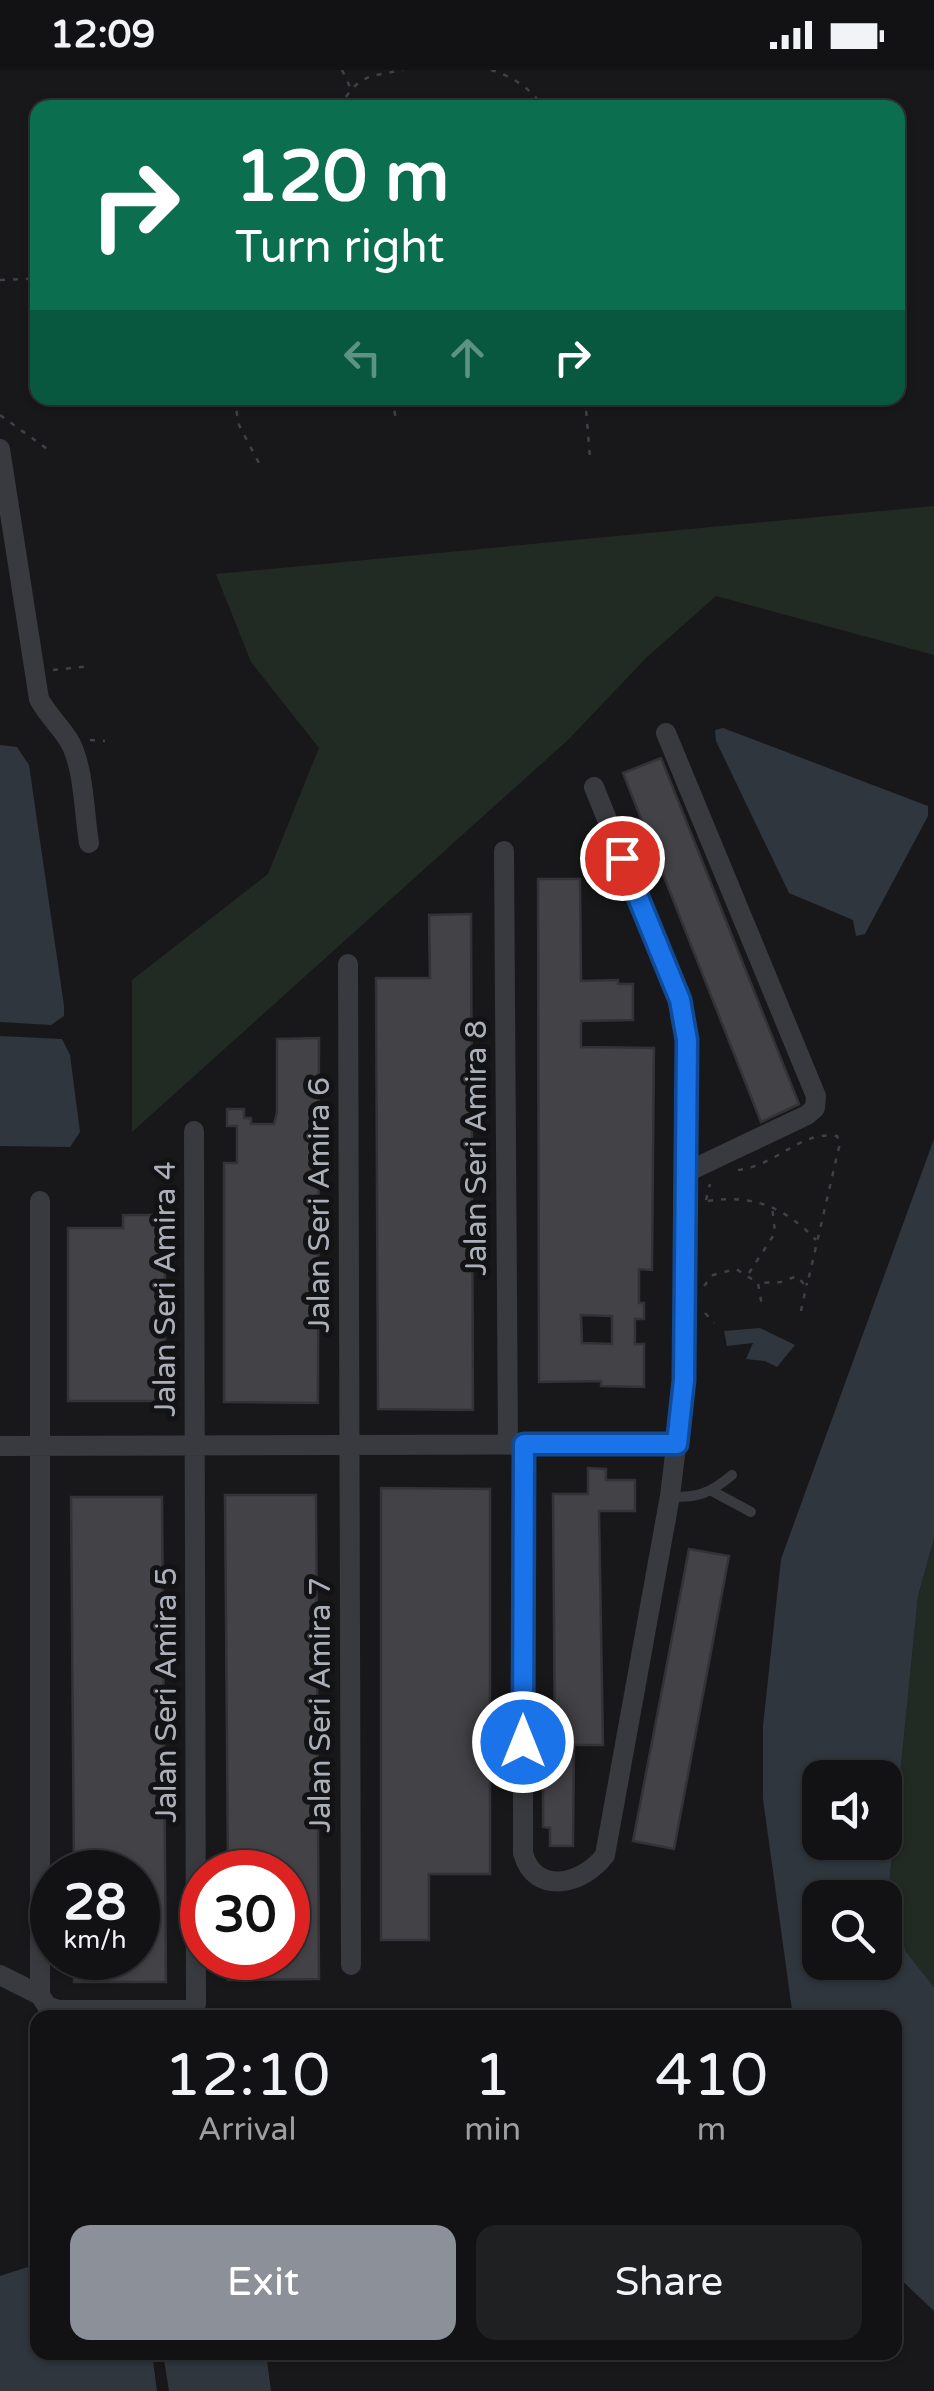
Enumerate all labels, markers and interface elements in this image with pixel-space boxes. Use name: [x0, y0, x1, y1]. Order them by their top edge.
text: 12:09: [50, 12, 155, 58]
text: 120 m: [235, 136, 449, 220]
icon: right: [70, 140, 200, 270]
text: Turn right: [235, 221, 444, 275]
icon: left: [335, 330, 390, 385]
icon: ahead: [440, 330, 495, 385]
icon: right: [545, 330, 600, 385]
pin: [580, 816, 665, 901]
icon: arrive: [595, 831, 650, 886]
street label: Jalan Seri Amira 8: [458, 1020, 495, 1276]
street label: Jalan Seri Amira 6: [301, 1077, 338, 1333]
street label: Jalan Seri Amira 4: [147, 1161, 184, 1417]
street label: Jalan Seri Amira 5: [148, 1567, 185, 1823]
street label: Jalan Seri Amira 7: [302, 1577, 339, 1833]
position arrow: [471, 1690, 575, 1794]
map controls: [802, 1760, 902, 1980]
button: sound: [802, 1760, 902, 1860]
speed limit sign: 30: [180, 1850, 310, 1980]
text: 28: [64, 1873, 126, 1933]
button: search: [802, 1880, 902, 1980]
text: km/h: [64, 1925, 126, 1955]
text: 12:10: [164, 2040, 330, 2112]
text: 1: [474, 2040, 511, 2112]
text: 410: [655, 2040, 768, 2112]
text: Arrival: [198, 2111, 297, 2149]
text: min: [464, 2111, 521, 2149]
text: m: [697, 2111, 726, 2149]
button: Exit: [70, 2225, 456, 2340]
button: Share: [476, 2225, 862, 2340]

